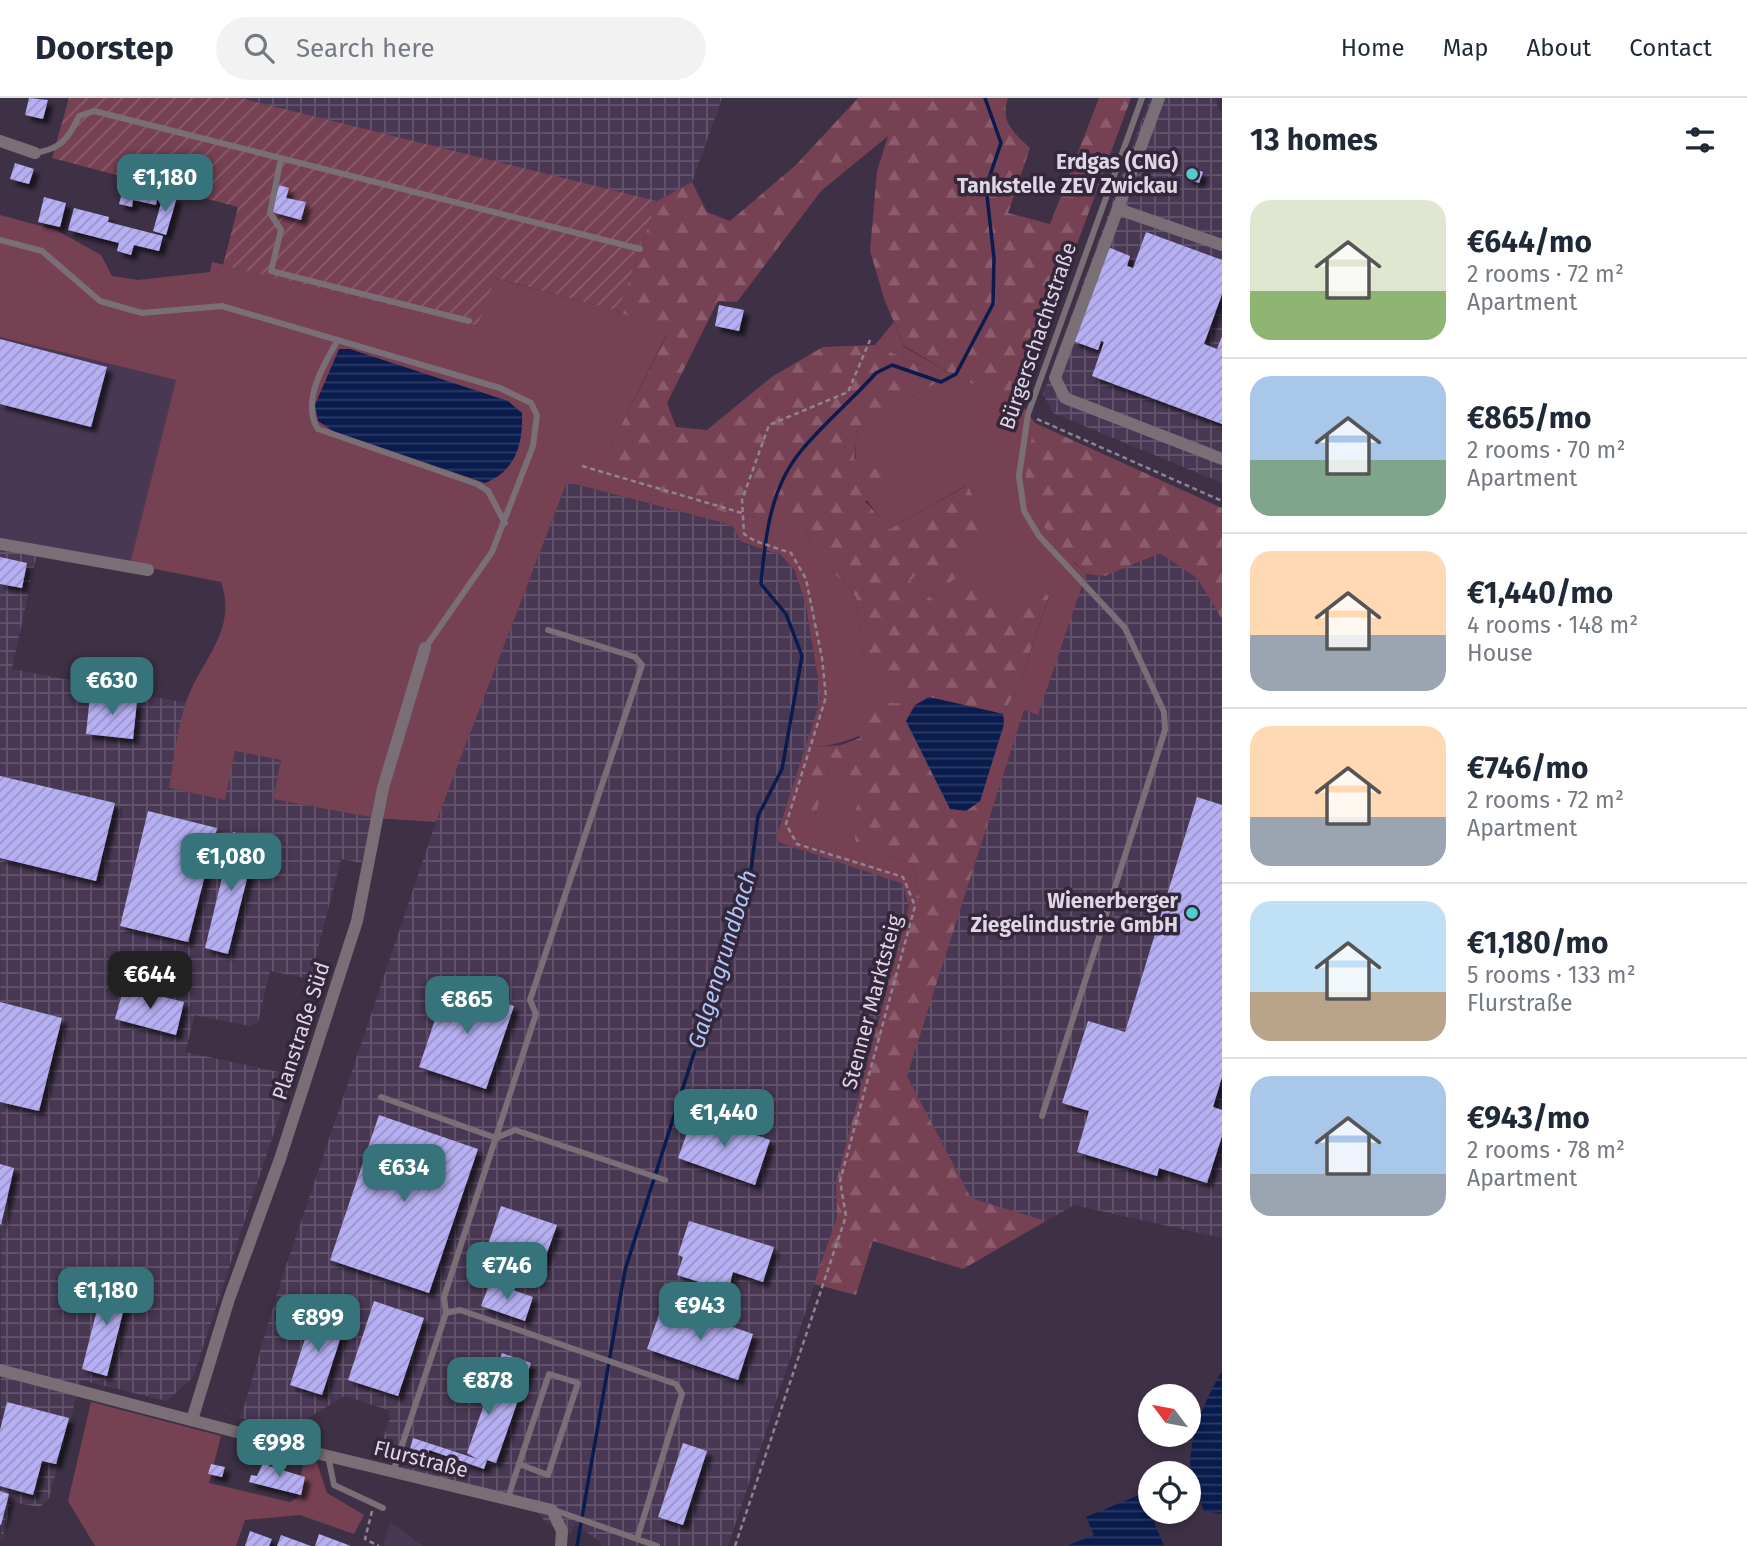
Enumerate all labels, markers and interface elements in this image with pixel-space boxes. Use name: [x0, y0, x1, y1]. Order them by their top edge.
search box: [216, 17, 706, 80]
text: Doorstep: [35, 28, 174, 68]
icon: search: [240, 29, 278, 67]
text: Search here: [296, 33, 435, 64]
text: Home: [1341, 34, 1405, 62]
text: Map: [1443, 34, 1489, 62]
text: About: [1527, 34, 1591, 62]
text: Contact: [1629, 34, 1712, 62]
icon: filters: [1681, 121, 1719, 159]
text: 13 homes: [1250, 122, 1378, 158]
place label: Erdgas (CNG) Tankstelle ZEV Zwickau: [957, 149, 1178, 199]
pin: €1,180: [108, 155, 222, 214]
text: €1,180: [133, 163, 197, 191]
marker: Erdgas (CNG) Tankstelle ZEV Zwickau: [1184, 166, 1200, 182]
text: €644/mo: [1467, 224, 1592, 260]
icon: home: [1306, 228, 1390, 312]
street label: Bürgerschachtstraße: [994, 239, 1082, 433]
text: 2 rooms · 72 m²: [1467, 260, 1624, 288]
text: Apartment: [1467, 288, 1577, 316]
text: €865/mo: [1467, 400, 1592, 436]
icon: home: [1306, 404, 1390, 488]
text: 2 rooms · 70 m²: [1467, 436, 1625, 464]
text: Apartment: [1467, 464, 1577, 492]
text: €1,440/mo: [1467, 575, 1613, 611]
icon: home: [1306, 579, 1390, 663]
text: 4 rooms · 148 m²: [1467, 611, 1638, 639]
text: House: [1467, 639, 1533, 667]
pin: €630: [71, 658, 153, 717]
text: €630: [86, 666, 138, 694]
text: €746/mo: [1467, 750, 1588, 786]
icon: home: [1306, 754, 1390, 838]
text: 2 rooms · 72 m²: [1467, 786, 1624, 814]
text: Apartment: [1467, 814, 1577, 842]
pin: €1,080: [174, 834, 288, 893]
text: €1,080: [196, 842, 266, 870]
water label: Galgengrundbach: [682, 866, 762, 1052]
place label: Wienerberger Ziegelindustrie GmbH: [970, 888, 1179, 938]
marker: Wienerberger Ziegelindustrie GmbH: [1184, 905, 1200, 921]
street label: Stenner Marktsteig: [836, 912, 908, 1092]
text: €1,180/mo: [1467, 925, 1608, 961]
icon: home: [1306, 929, 1390, 1013]
pin: €644: [109, 951, 191, 1011]
street label: Planstraße Süd: [266, 959, 336, 1103]
text: €644: [124, 960, 176, 988]
text: 5 rooms · 133 m²: [1467, 961, 1636, 989]
pin: €865: [426, 976, 508, 1036]
text: €865: [441, 985, 493, 1013]
text: Flurstraße: [1467, 989, 1573, 1017]
pin: €1,440: [667, 1090, 781, 1149]
text: €1,440: [690, 1098, 758, 1126]
text: €943/mo: [1467, 1100, 1590, 1136]
icon: home: [1306, 1104, 1390, 1188]
text: 2 rooms · 78 m²: [1467, 1136, 1625, 1164]
pin: €634: [363, 1144, 445, 1204]
text: €634: [379, 1153, 429, 1181]
text: Apartment: [1467, 1164, 1577, 1192]
pin: €746: [466, 1242, 548, 1302]
text: €746: [482, 1251, 532, 1279]
pin: €1,180: [49, 1268, 163, 1327]
text: €1,180: [74, 1276, 138, 1304]
pin: €943: [659, 1282, 741, 1342]
text: €943: [675, 1291, 725, 1319]
pin: €899: [277, 1294, 359, 1354]
text: €899: [292, 1303, 344, 1331]
pin: €878: [447, 1358, 529, 1417]
text: €878: [463, 1366, 513, 1394]
north arrow: [1138, 1384, 1200, 1447]
map controls: [1138, 1384, 1201, 1524]
pin: €998: [238, 1420, 320, 1479]
text: €998: [253, 1428, 305, 1456]
street label: Flurstraße: [371, 1435, 471, 1483]
button: locate: [1138, 1461, 1201, 1524]

